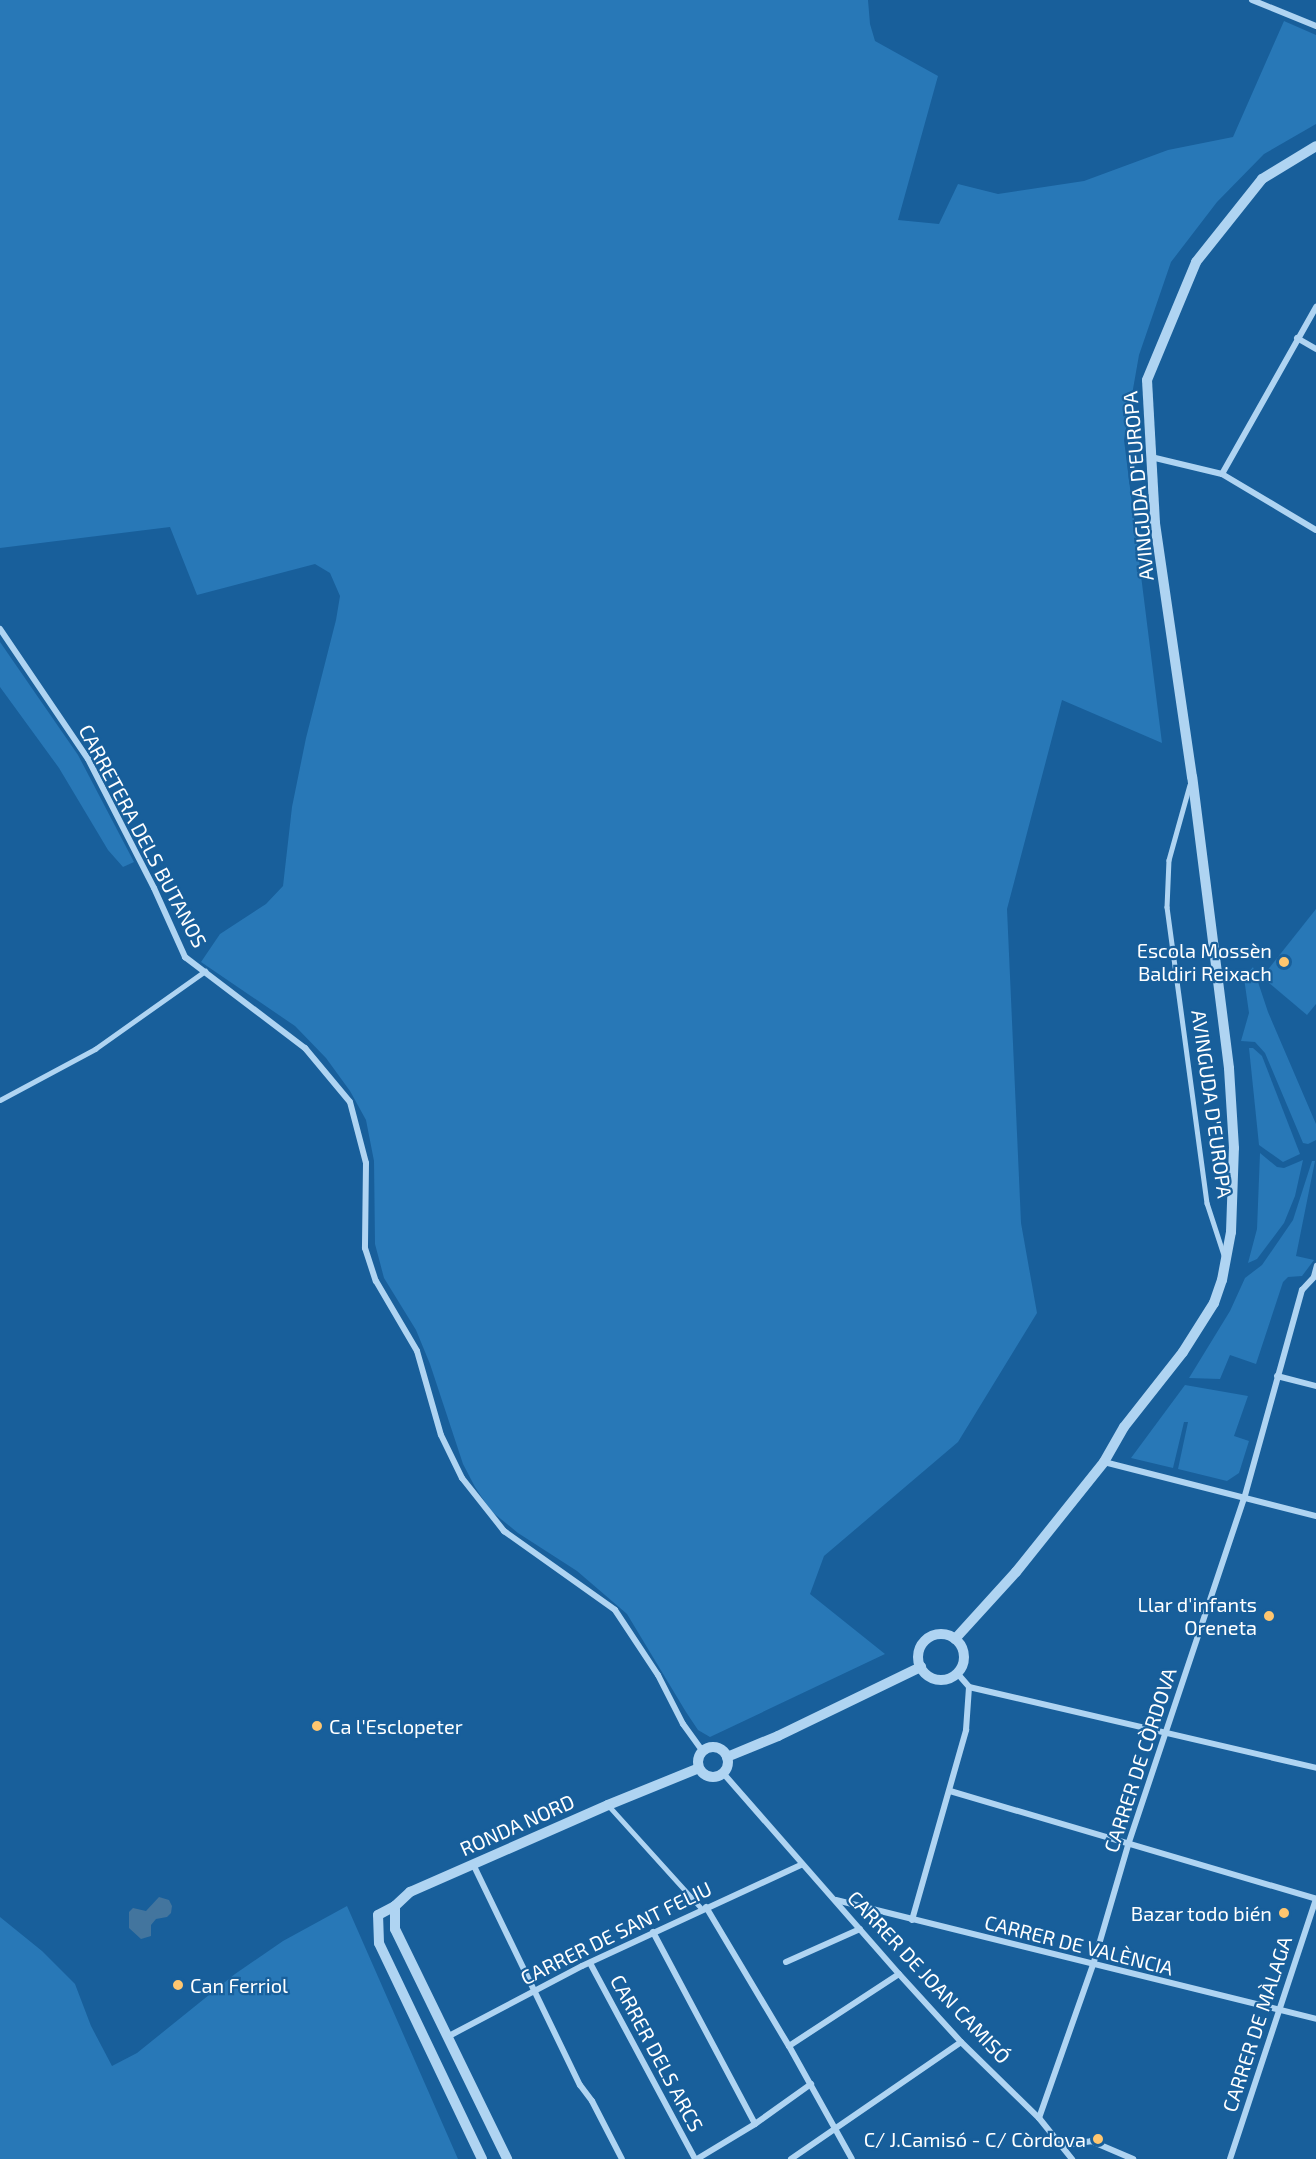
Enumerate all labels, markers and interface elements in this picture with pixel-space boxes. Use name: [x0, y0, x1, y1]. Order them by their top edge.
street label: AVINGUDA D'EUROPA: [1118, 390, 1158, 582]
street label: CARRETERA DELS BUTANOS: [74, 720, 212, 952]
place label: Escola Mossèn Baldiri Reixach: [1137, 939, 1272, 986]
marker: Escola Mossèn Baldiri Reixach: [1277, 955, 1291, 969]
street label: AVINGUDA D'EUROPA: [1187, 1008, 1237, 1200]
place label: Llar d'infants Oreneta: [1137, 1592, 1257, 1639]
marker: Llar d'infants Oreneta: [1262, 1609, 1276, 1623]
street label: CARRER DE CÒRDOVA: [1099, 1665, 1181, 1855]
place label: Ca l'Esclopeter: [329, 1714, 463, 1738]
marker: Ca l'Esclopeter: [310, 1719, 324, 1733]
street label: RONDA NORD: [456, 1789, 578, 1861]
street label: CARRER DE SANT FELIU: [516, 1876, 716, 1990]
street label: CARRER DE JOAN CAMISÓ: [843, 1886, 1015, 2068]
place label: Bazar todo bién: [1130, 1901, 1272, 1925]
marker: Bazar todo bién: [1277, 1906, 1291, 1920]
street label: CARRER DE VALÈNCIA: [982, 1910, 1176, 1980]
street label: CARRER DE MÀLAGA: [1217, 1933, 1297, 2115]
street label: CARRER DELS ARCS: [605, 1970, 709, 2136]
place label: Can Ferriol: [190, 1973, 288, 1997]
marker: Can Ferriol: [171, 1978, 185, 1992]
place label: C/ J.Camisó - C/ Còrdova: [863, 2127, 1086, 2151]
marker: C/ J.Camisó - C/ Còrdova: [1091, 2132, 1105, 2146]

